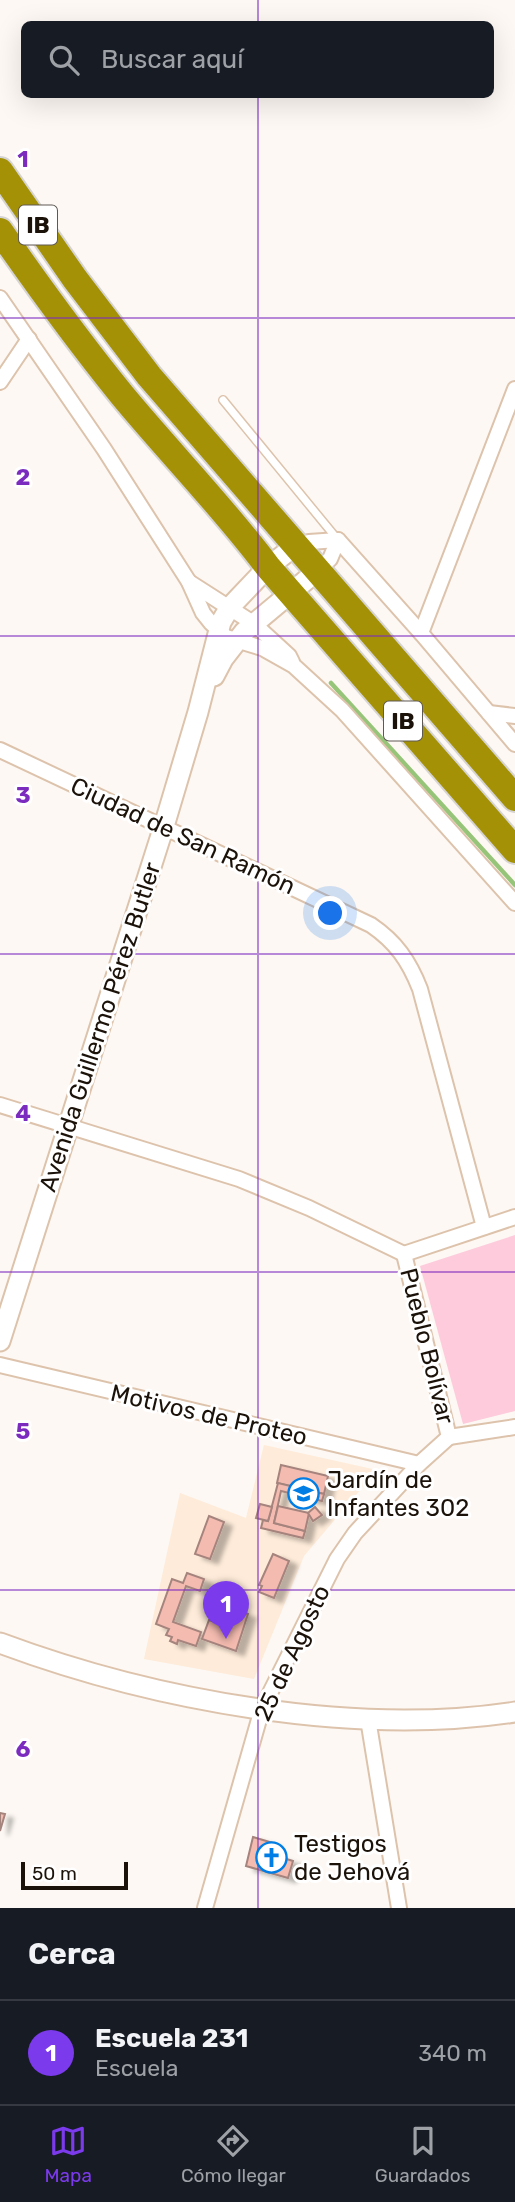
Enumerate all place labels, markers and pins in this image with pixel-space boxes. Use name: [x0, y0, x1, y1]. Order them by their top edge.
place label: Jardín de Infantes 302: [327, 1466, 469, 1522]
school or university icon: Jardín de Infantes 302: [287, 1477, 321, 1511]
pin: 1: [203, 1581, 249, 1639]
place label: Testigos de Jehová: [294, 1830, 410, 1886]
church icon: Testigos de Jehová: [254, 1841, 288, 1875]

